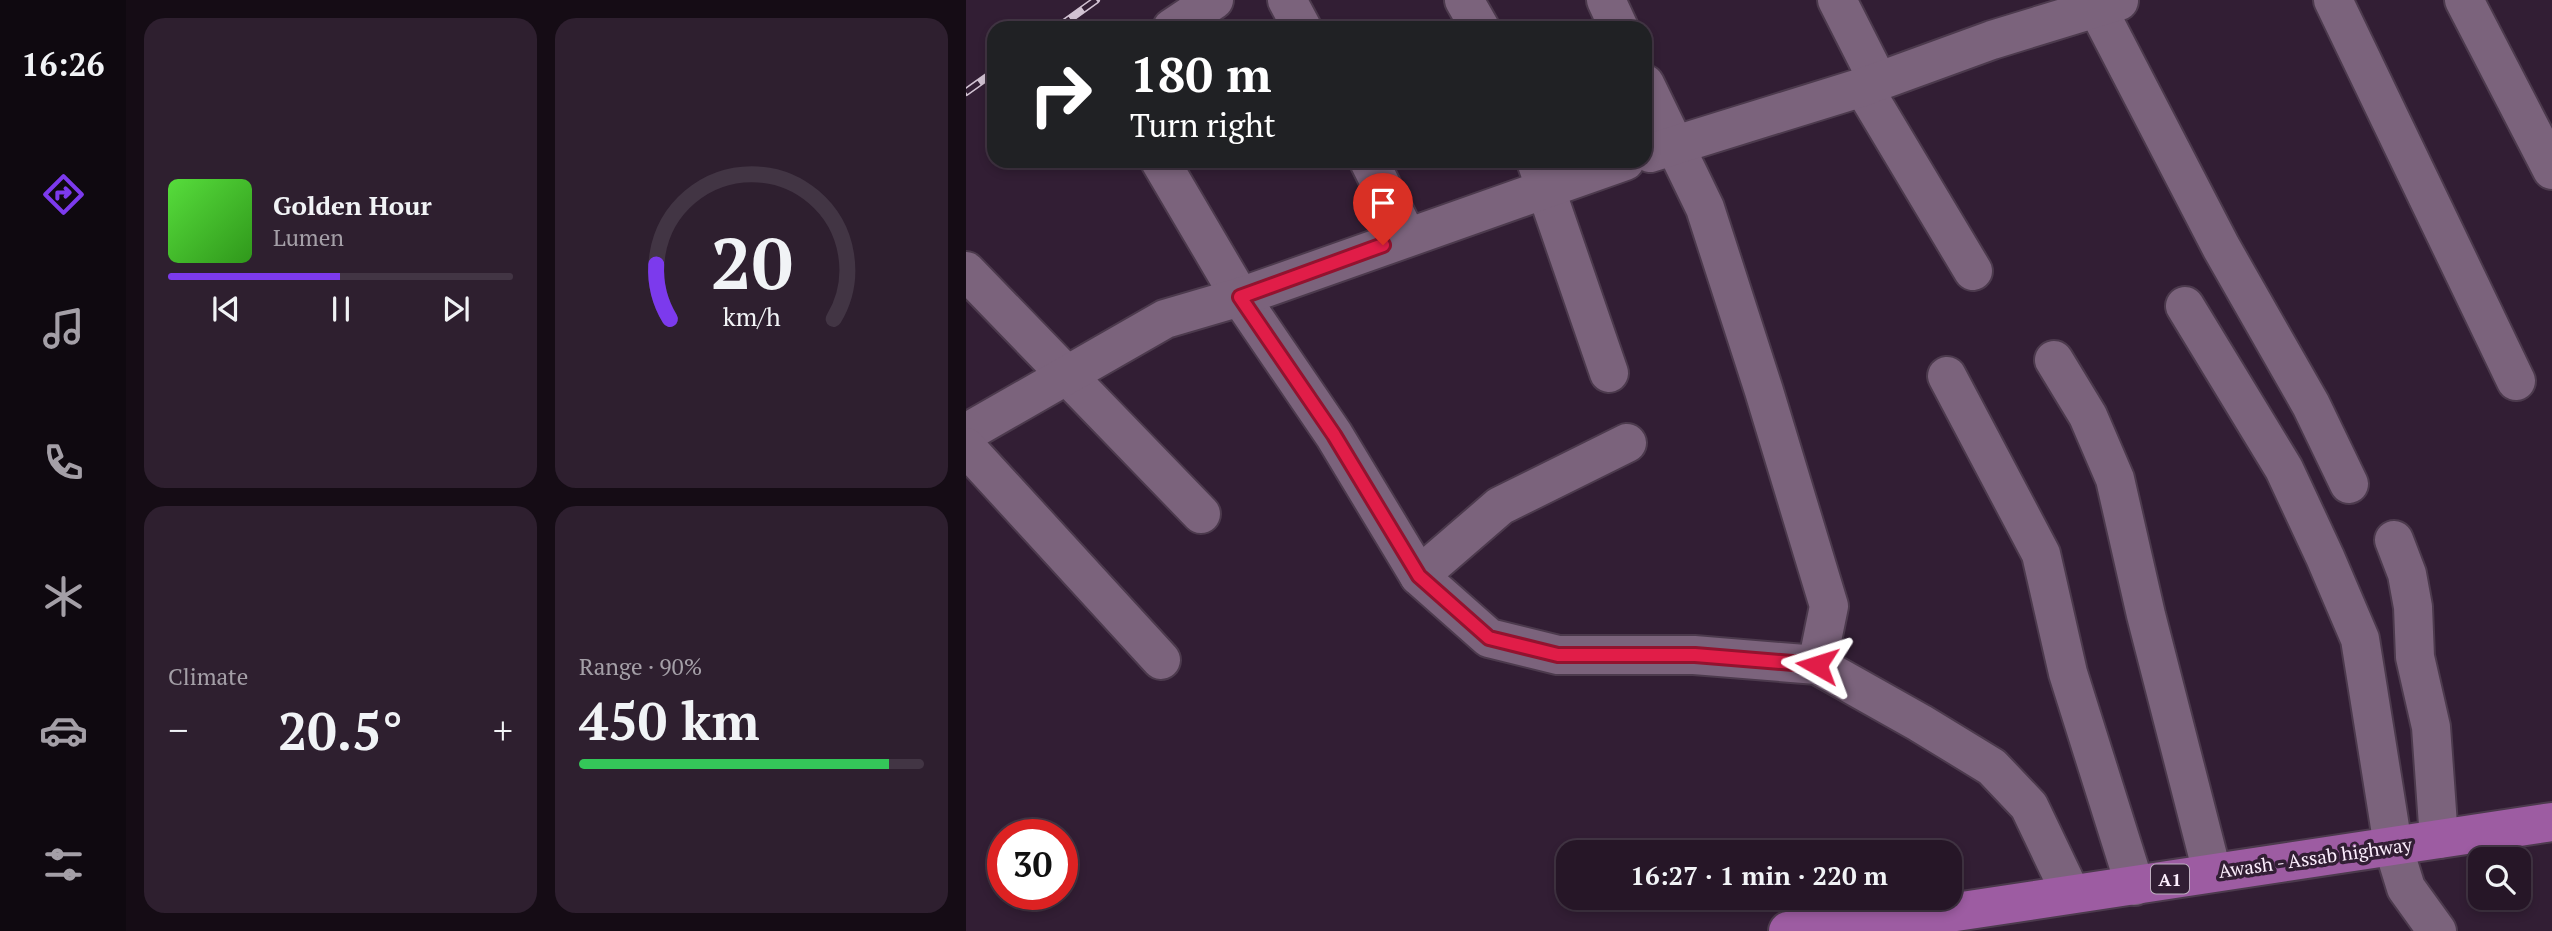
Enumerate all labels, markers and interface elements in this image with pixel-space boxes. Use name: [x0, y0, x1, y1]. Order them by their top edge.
text: 180 m: [1130, 41, 1272, 106]
text: 16:26: [21, 43, 105, 85]
icon: right: [1015, 49, 1106, 140]
text: Turn right: [1130, 104, 1276, 146]
icon: directions: [39, 170, 88, 219]
pin: [1353, 173, 1413, 245]
icon: arrive: [1364, 184, 1402, 222]
text: Golden Hour: [273, 188, 432, 222]
text: 20: [710, 214, 793, 311]
text: Lumen: [273, 222, 344, 253]
icon: previous: [207, 290, 245, 328]
icon: pause: [322, 290, 360, 328]
icon: next: [437, 290, 475, 328]
text: km/h: [723, 300, 781, 333]
icon: music: [39, 304, 88, 353]
icon: phone: [39, 438, 88, 487]
icon: climate: [39, 572, 88, 621]
position arrow: [1780, 628, 1854, 702]
text: Range · 90%: [579, 651, 702, 682]
text: Climate: [168, 661, 248, 692]
text: 450 km: [579, 686, 760, 755]
text: 20.5°: [278, 696, 403, 765]
text: −: [168, 705, 188, 755]
text: +: [493, 705, 513, 755]
icon: car: [39, 706, 88, 755]
speed limit sign: 30: [987, 819, 1078, 910]
street label: Awash - Assab highway: [2217, 831, 2414, 883]
icon: filters: [39, 840, 88, 889]
map controls: [2468, 847, 2531, 910]
button: search: [2468, 847, 2531, 910]
text: 16:27 · 1 min · 220 m: [1630, 858, 1888, 892]
road number: A1: [2151, 864, 2189, 894]

